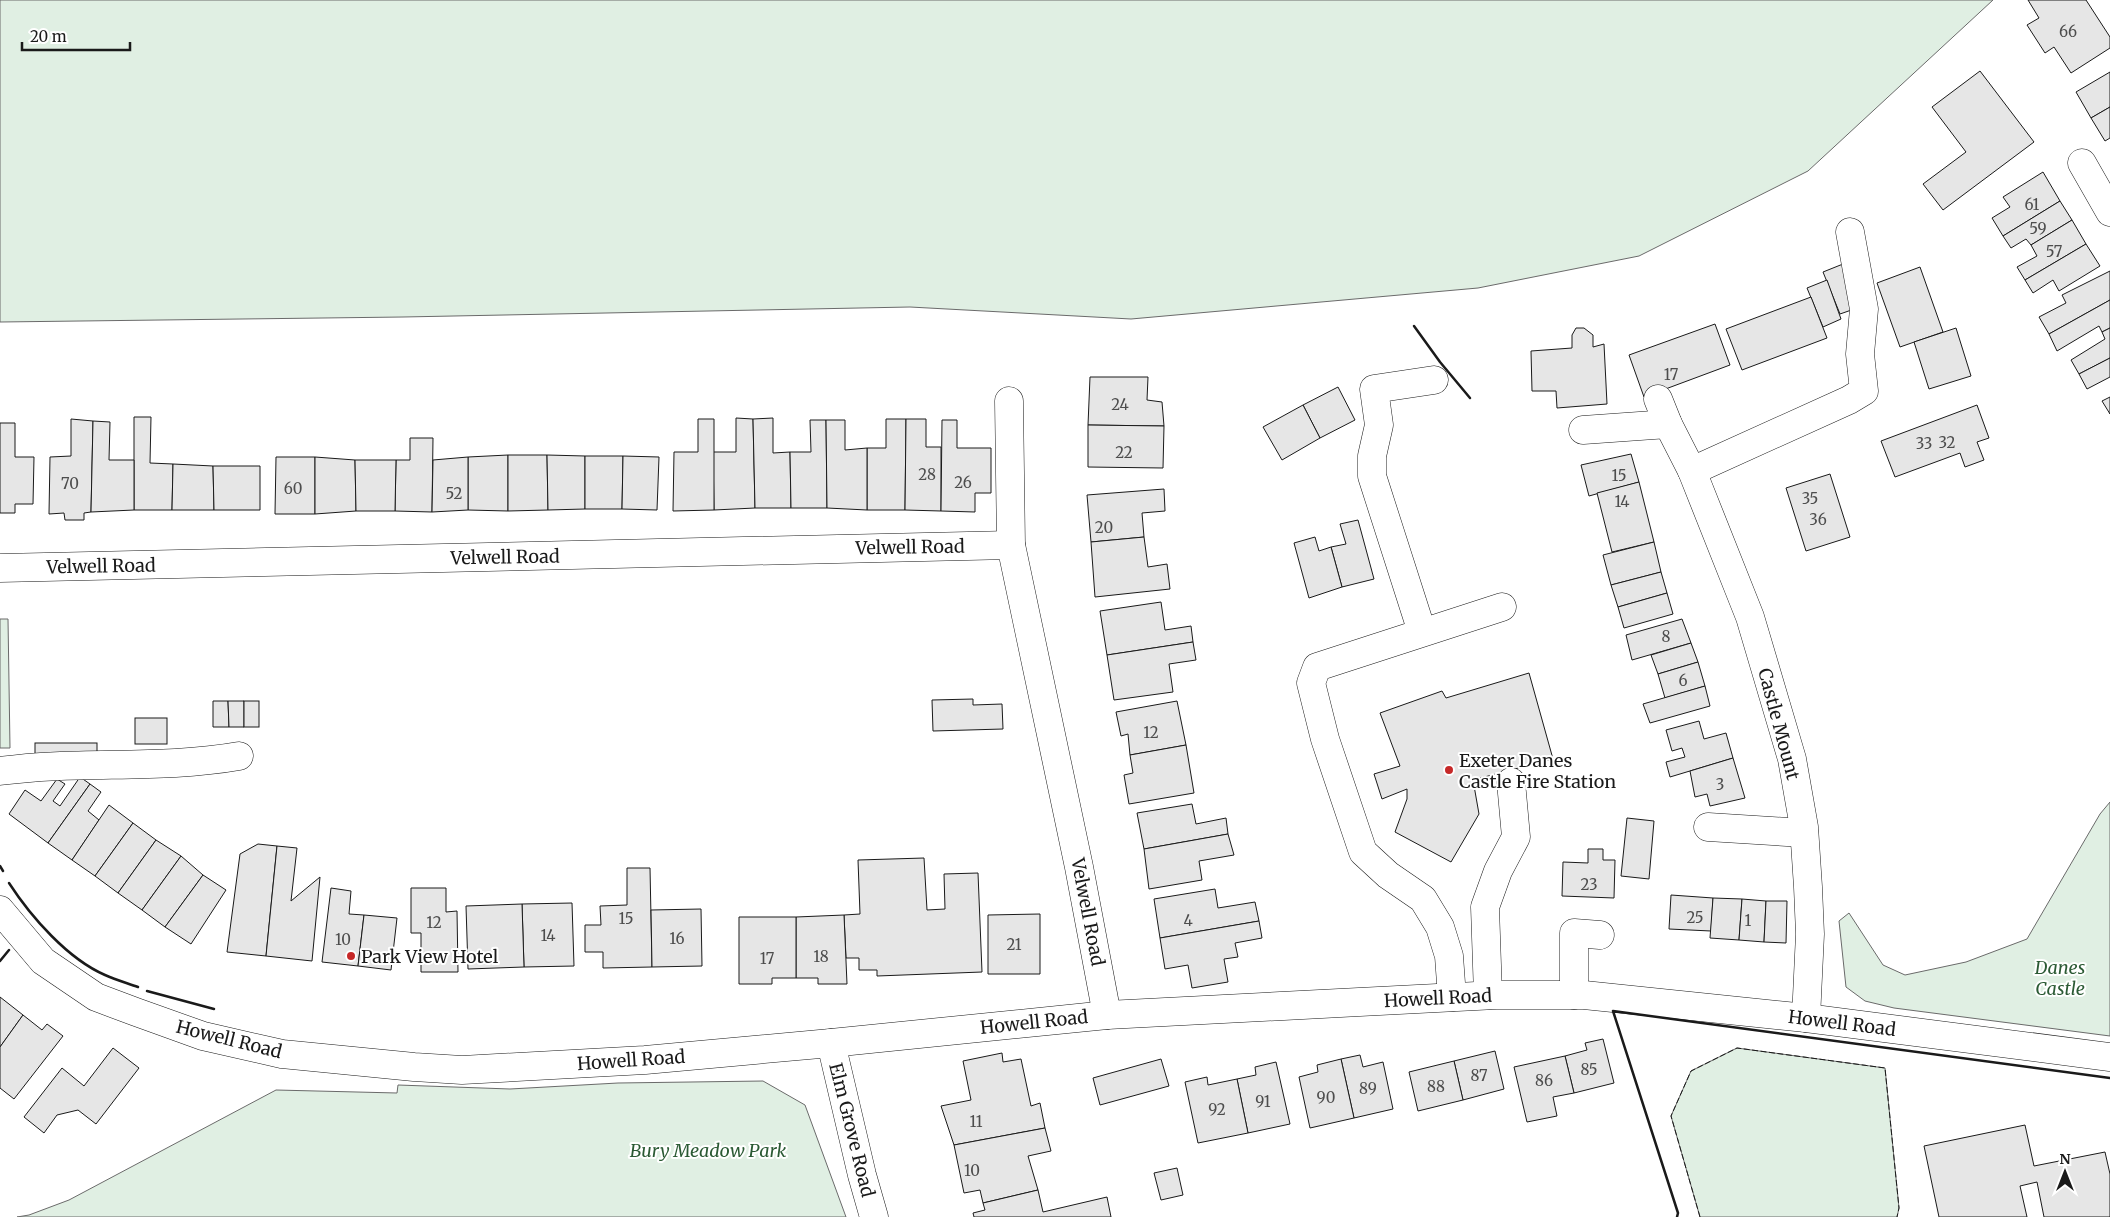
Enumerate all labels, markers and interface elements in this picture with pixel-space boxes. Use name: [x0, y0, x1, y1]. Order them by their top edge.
scale bar: [22, 20, 130, 52]
house number: 66: [2059, 22, 2077, 41]
text: 20 m: [30, 27, 67, 46]
house number: 61: [2025, 195, 2040, 214]
house number: 59: [2029, 219, 2047, 238]
house number: 57: [2046, 242, 2063, 261]
house number: 17: [1664, 365, 1679, 384]
house number: 24: [1111, 395, 1129, 414]
house number: 32: [1938, 433, 1956, 452]
house number: 33: [1916, 434, 1932, 453]
house number: 22: [1115, 443, 1133, 462]
house number: 28: [918, 465, 936, 484]
house number: 15: [1611, 466, 1627, 485]
house number: 26: [954, 473, 972, 492]
house number: 70: [61, 474, 79, 493]
house number: 60: [284, 479, 302, 498]
house number: 52: [445, 484, 463, 503]
house number: 35: [1802, 489, 1818, 508]
house number: 14: [1614, 492, 1630, 511]
house number: 36: [1809, 510, 1827, 529]
house number: 20: [1095, 518, 1113, 537]
street label: Velwell Road: [854, 535, 965, 559]
street label: Velwell Road: [449, 545, 560, 569]
street label: Velwell Road: [45, 554, 156, 578]
house number: 8: [1662, 627, 1671, 646]
street label: Castle Mount: [1753, 666, 1805, 782]
house number: 6: [1678, 671, 1688, 690]
house number: 12: [1143, 723, 1159, 742]
place label: Exeter Danes Castle Fire Station: [1459, 749, 1616, 793]
marker: Exeter Danes Castle Fire Station: [1443, 764, 1455, 776]
house number: 3: [1716, 775, 1724, 794]
street label: Velwell Road: [1066, 855, 1110, 968]
house number: 23: [1581, 875, 1597, 894]
house number: 25: [1686, 908, 1704, 927]
house number: 15: [618, 909, 634, 928]
house number: 4: [1183, 911, 1193, 930]
house number: 1: [1745, 911, 1752, 930]
house number: 12: [426, 913, 442, 932]
house number: 14: [540, 926, 556, 945]
house number: 16: [669, 929, 685, 948]
house number: 10: [335, 930, 351, 949]
house number: 21: [1006, 935, 1022, 954]
place label: Park View Hotel: [361, 945, 499, 968]
house number: 18: [813, 947, 829, 966]
house number: 17: [760, 949, 775, 968]
marker: Park View Hotel: [345, 950, 357, 962]
park label: Danes Castle: [2034, 956, 2085, 1000]
street label: Howell Road: [1383, 984, 1493, 1012]
street label: Howell Road: [979, 1005, 1089, 1039]
street label: Howell Road: [1787, 1005, 1897, 1041]
street label: Howell Road: [174, 1015, 284, 1063]
street label: Howell Road: [576, 1045, 686, 1075]
street label: Elm Grove Road: [824, 1060, 880, 1200]
house number: 85: [1580, 1060, 1598, 1079]
house number: 87: [1470, 1066, 1488, 1085]
house number: 86: [1535, 1071, 1553, 1090]
house number: 88: [1427, 1077, 1445, 1096]
house number: 89: [1359, 1079, 1377, 1098]
house number: 90: [1317, 1088, 1335, 1107]
house number: 91: [1255, 1092, 1271, 1111]
house number: 92: [1208, 1100, 1226, 1119]
house number: 11: [969, 1112, 983, 1131]
park label: Bury Meadow Park: [630, 1139, 786, 1162]
north arrow: [2040, 1147, 2090, 1197]
text: N: [2059, 1150, 2071, 1168]
house number: 10: [964, 1161, 980, 1180]

